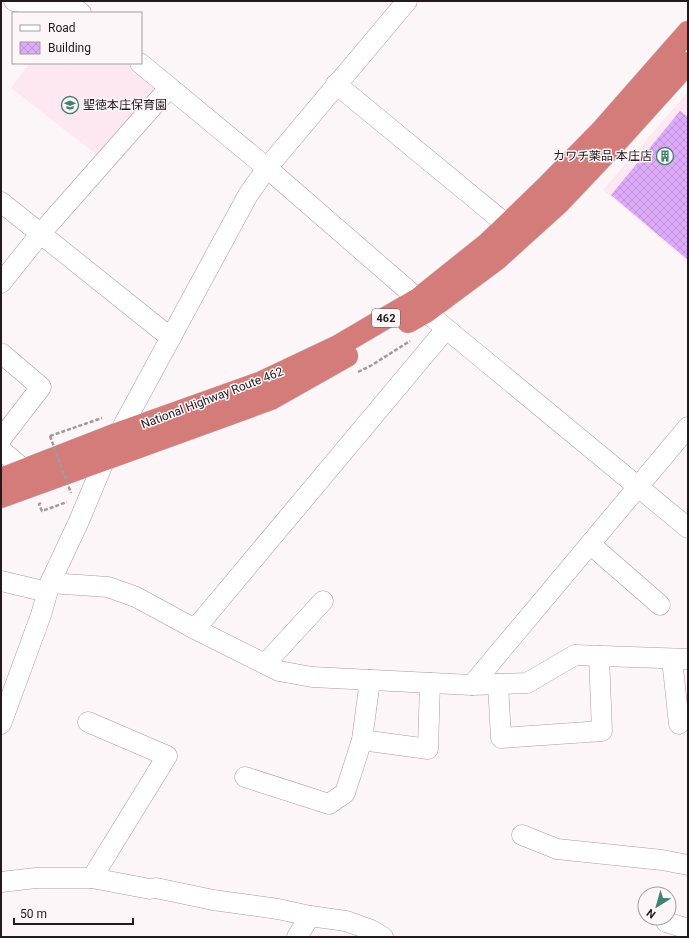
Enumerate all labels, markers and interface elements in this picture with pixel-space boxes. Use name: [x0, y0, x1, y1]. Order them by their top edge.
legend: [12, 12, 142, 64]
text: Road: [48, 21, 76, 35]
text: Building: [48, 41, 91, 55]
school or university icon: 聖徳本庄保育園: [60, 95, 80, 115]
place label: 聖徳本庄保育園: [83, 98, 167, 112]
building icon: カワチ薬品 本庄店: [655, 146, 675, 166]
place label: カワチ薬品 本庄店: [553, 149, 652, 163]
road number: 462: [372, 309, 400, 327]
street label: National Highway Route 462: [139, 364, 285, 432]
north arrow: [637, 886, 677, 926]
scale bar: [14, 900, 133, 926]
text: N: [644, 906, 658, 921]
text: 50 m: [20, 907, 47, 921]

